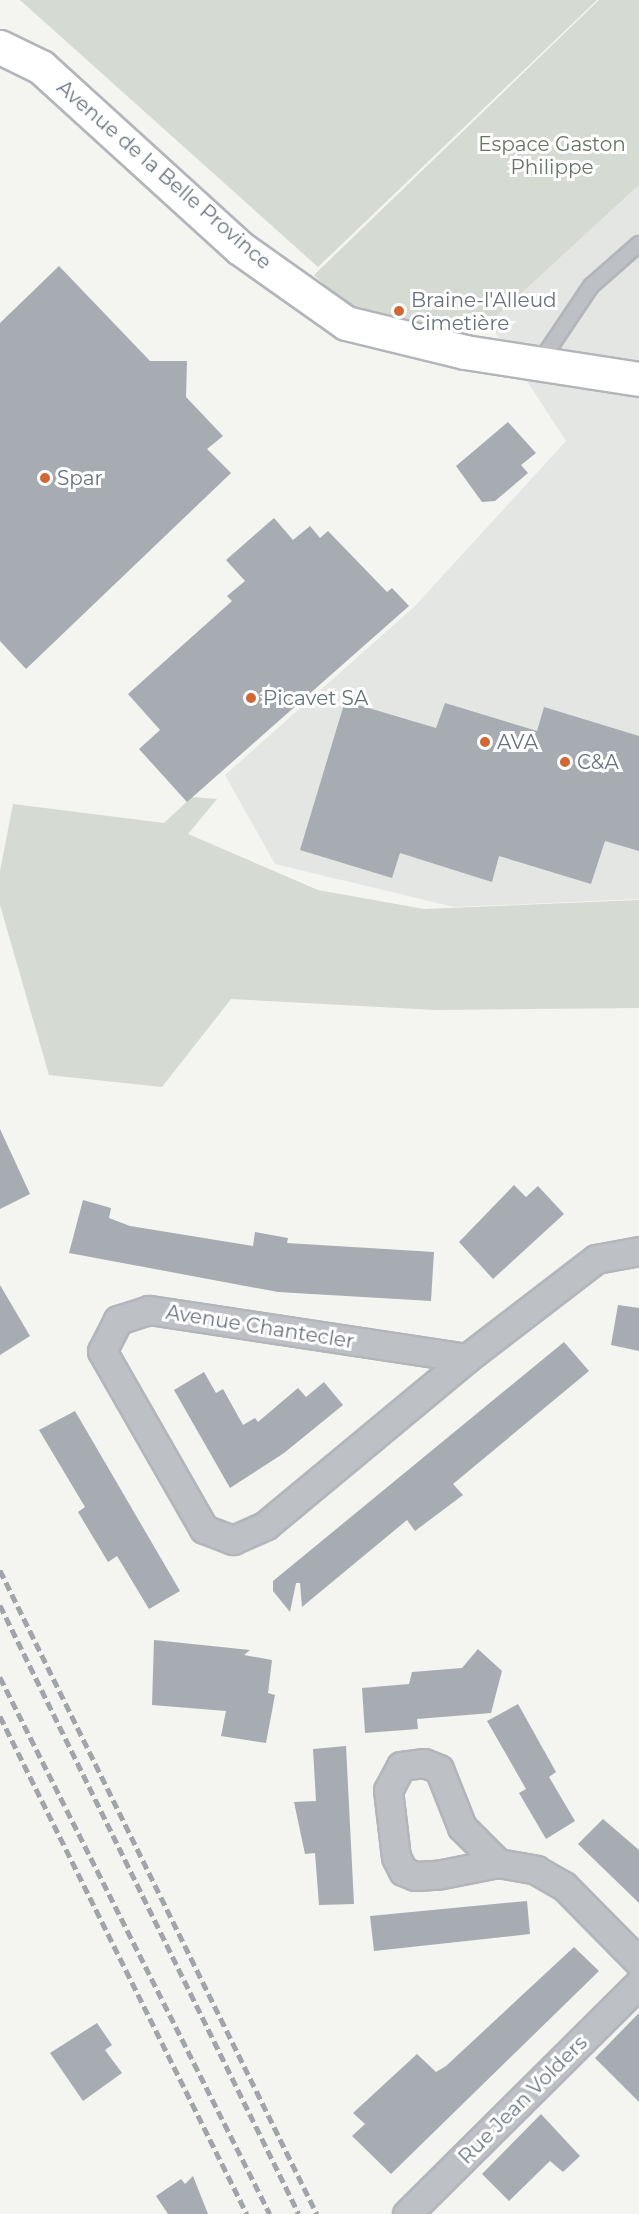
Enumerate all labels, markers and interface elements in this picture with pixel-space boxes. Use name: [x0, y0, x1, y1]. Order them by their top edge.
street label: Avenue de la Belle Province: [52, 75, 276, 275]
park label: Espace Gaston Philippe: [478, 133, 626, 180]
place label: Braine-l'Alleud Cimetière: [411, 288, 557, 335]
marker: Braine-l'Alleud Cimetière: [392, 304, 406, 318]
place label: Spar: [57, 466, 103, 490]
marker: Spar: [38, 471, 52, 485]
place label: Picavet SA: [263, 686, 368, 710]
marker: Picavet SA: [244, 691, 258, 705]
place label: AVA: [497, 730, 538, 754]
marker: AVA: [478, 735, 492, 749]
place label: C&A: [577, 750, 619, 774]
marker: C&A: [558, 755, 572, 769]
street label: Avenue Chantecler: [164, 1300, 356, 1354]
street label: Rue Jean Volders: [454, 2031, 592, 2169]

